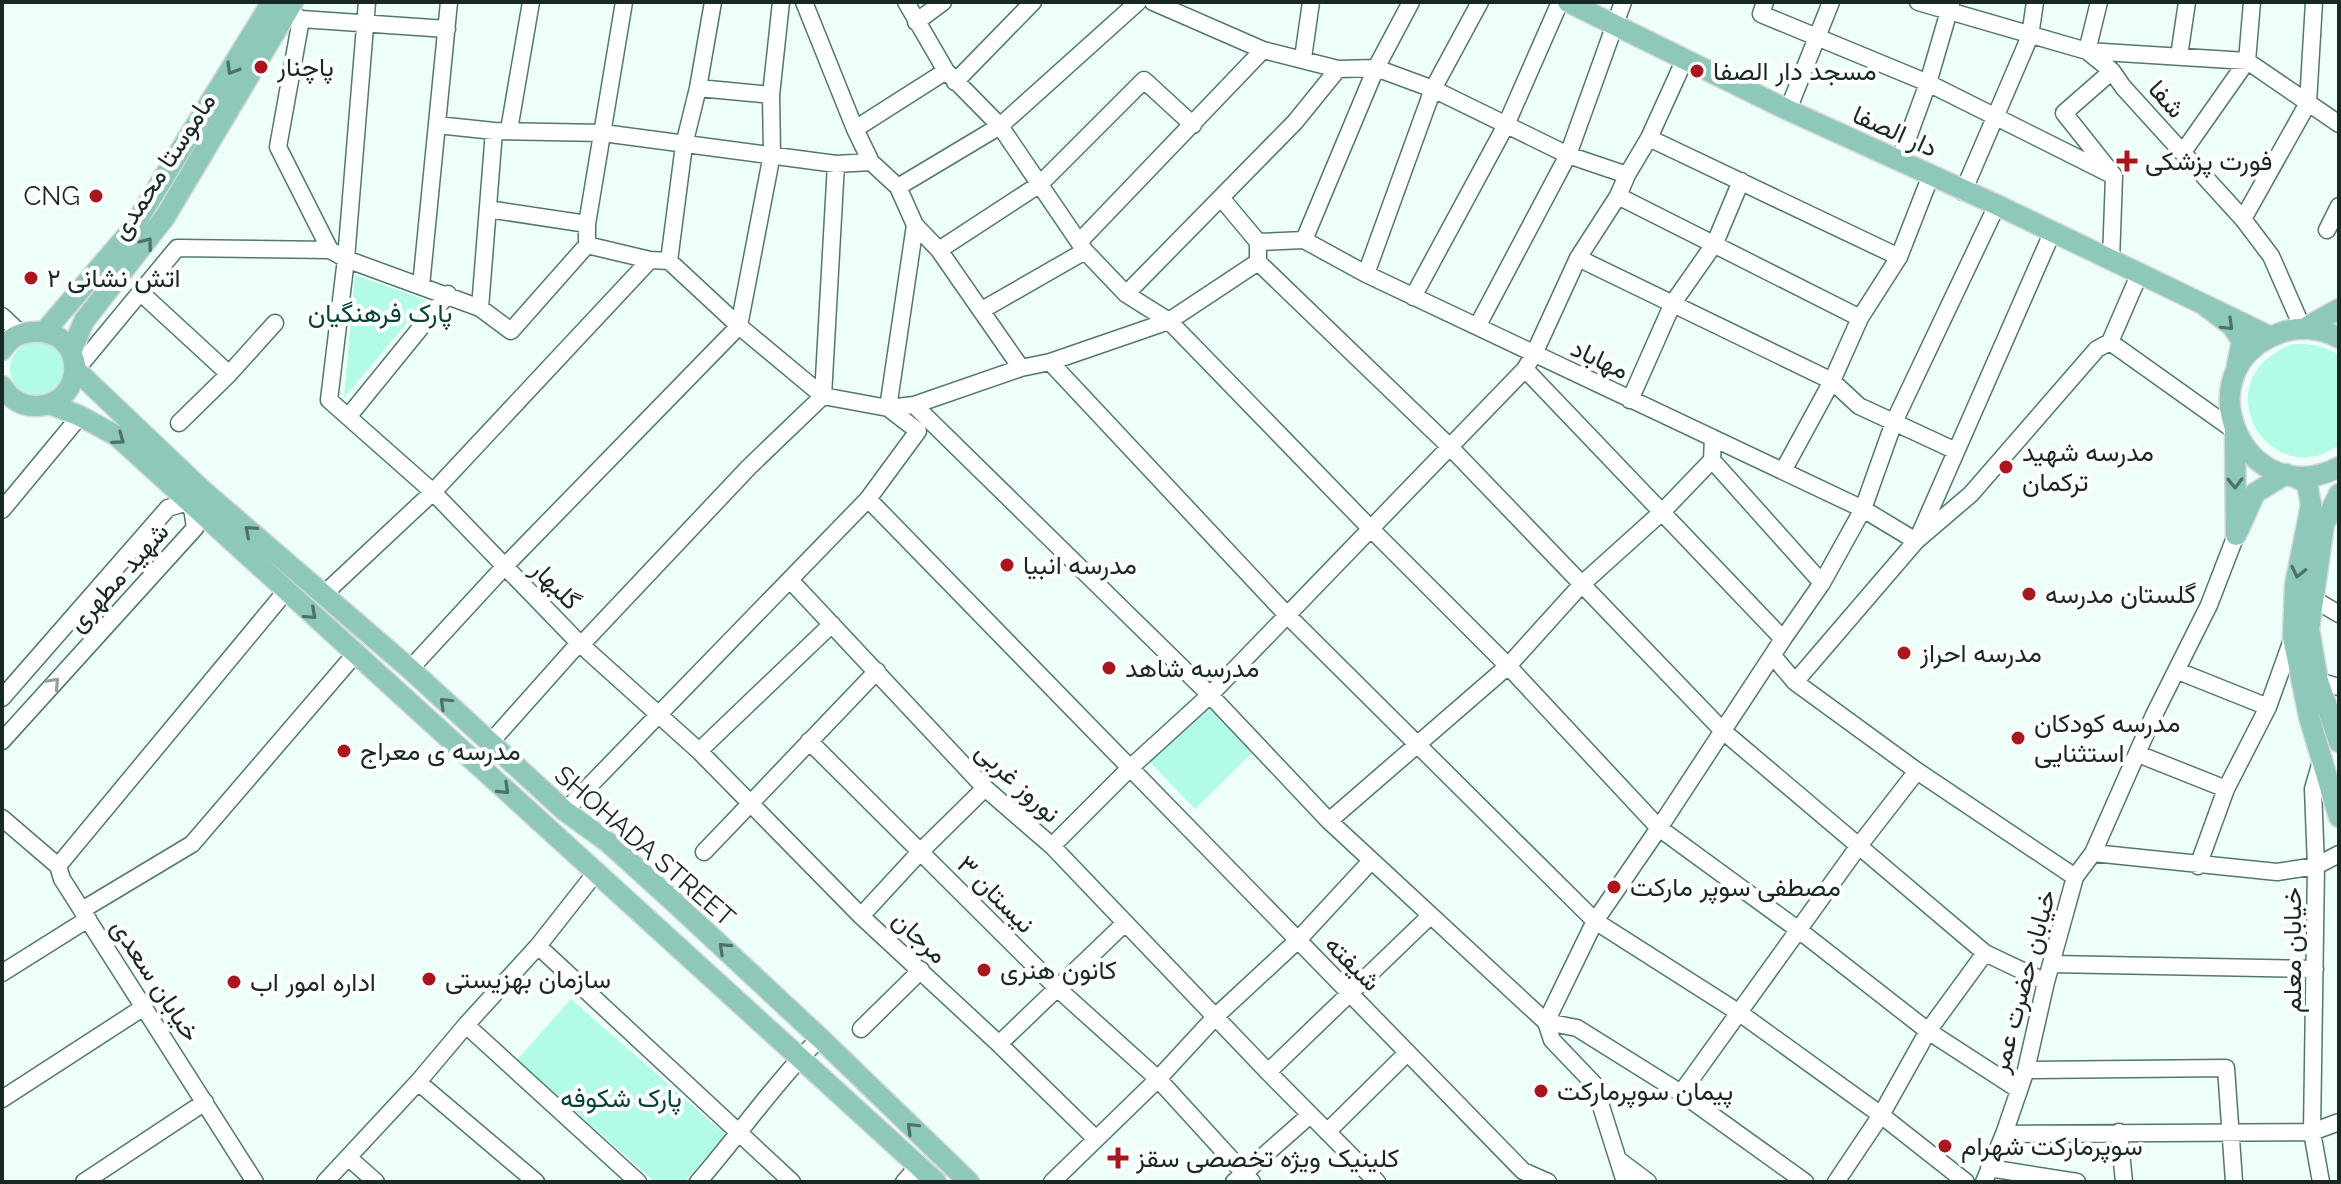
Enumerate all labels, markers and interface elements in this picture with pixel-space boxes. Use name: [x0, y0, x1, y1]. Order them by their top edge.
place label: پاچنار: [276, 52, 334, 85]
place label: مسجد دار الصفا: [1713, 56, 1877, 87]
marker: پاچنار: [252, 58, 270, 76]
one-way arrow: [226, 60, 241, 75]
marker: مسجد دار الصفا: [1688, 62, 1706, 80]
street label: شفا: [2142, 74, 2192, 124]
street label: ماموستا محمدی: [104, 87, 222, 245]
street label: دار الصفا: [1848, 99, 1942, 164]
place label: فورت پزشکی: [2145, 146, 2272, 179]
marker: فورت پزشکی: [2116, 150, 2138, 172]
place label: CNG: [23, 181, 80, 211]
marker: CNG: [87, 187, 105, 205]
one-way arrow: [137, 237, 151, 252]
place label: اتش نشانی ۲: [47, 263, 181, 294]
marker: اتش نشانی ۲: [22, 269, 40, 287]
park label: پارک فرهنگیان: [308, 298, 452, 331]
one-way arrow: [2219, 315, 2233, 330]
street label: مهاباد: [1566, 333, 1634, 386]
one-way arrow: [110, 429, 125, 444]
place label: مدرسه شهید ترکمان: [2022, 437, 2154, 498]
marker: مدرسه شهید ترکمان: [1997, 458, 2015, 476]
one-way arrow: [2226, 477, 2243, 490]
street label: شهید مطهری: [61, 516, 175, 638]
one-way arrow: [245, 526, 260, 541]
place label: مدرسه انبیا: [1023, 550, 1137, 581]
street label: گلبهار: [524, 553, 587, 617]
marker: مدرسه انبیا: [998, 556, 1016, 574]
one-way arrow: [2290, 565, 2307, 578]
place label: گلستان مدرسه: [2045, 579, 2196, 610]
marker: گلستان مدرسه: [2020, 585, 2038, 603]
one-way arrow: [302, 604, 317, 618]
place label: مدرسه احراز: [1919, 638, 2042, 669]
marker: مدرسه احراز: [1895, 644, 1913, 662]
place label: مدرسه شاهد: [1125, 653, 1259, 684]
marker: مدرسه شاهد: [1100, 659, 1118, 677]
one-way arrow: [45, 678, 60, 692]
one-way arrow: [440, 698, 455, 712]
place label: مدرسه کودکان استثنایی: [2034, 708, 2180, 769]
marker: مدرسه کودکان استثنایی: [2009, 729, 2027, 747]
street label: نوروز غربی: [969, 735, 1066, 829]
place label: مدرسه ی معراج: [360, 736, 521, 769]
marker: مدرسه ی معراج: [335, 742, 353, 760]
street label: SHOHADA STREET: [549, 760, 741, 932]
one-way arrow: [494, 779, 509, 793]
street label: نیستان ۳: [951, 849, 1041, 939]
place label: مصطفی سوپر مارکت: [1630, 872, 1841, 905]
marker: مصطفی سوپر مارکت: [1605, 878, 1623, 896]
street label: خیابان حضرت عمر: [1984, 886, 2063, 1077]
street label: خیابان معلم: [2277, 887, 2309, 1013]
street label: مرجان: [886, 904, 954, 970]
street label: خیابان سعدی: [104, 913, 207, 1047]
street label: شیفته: [1319, 929, 1387, 997]
one-way arrow: [719, 943, 733, 958]
place label: کانون هنری: [1000, 955, 1117, 986]
marker: کانون هنری: [975, 961, 993, 979]
place label: سازمان بهزیستی: [445, 964, 611, 995]
place label: اداره امور اب: [250, 967, 376, 998]
marker: سازمان بهزیستی: [420, 970, 438, 988]
marker: اداره امور اب: [225, 973, 243, 991]
place label: پیمان سوپرمارکت: [1557, 1076, 1733, 1109]
marker: پیمان سوپرمارکت: [1532, 1082, 1550, 1100]
park label: پارک شکوفه: [560, 1083, 682, 1116]
one-way arrow: [907, 1123, 921, 1137]
place label: سوپرمارکت شهرام: [1961, 1131, 2143, 1164]
marker: سوپرمارکت شهرام: [1936, 1137, 1954, 1155]
place label: کلینیک ویژه تخصصی سقز: [1135, 1143, 1399, 1174]
marker: کلینیک ویژه تخصصی سقز: [1107, 1147, 1129, 1169]

